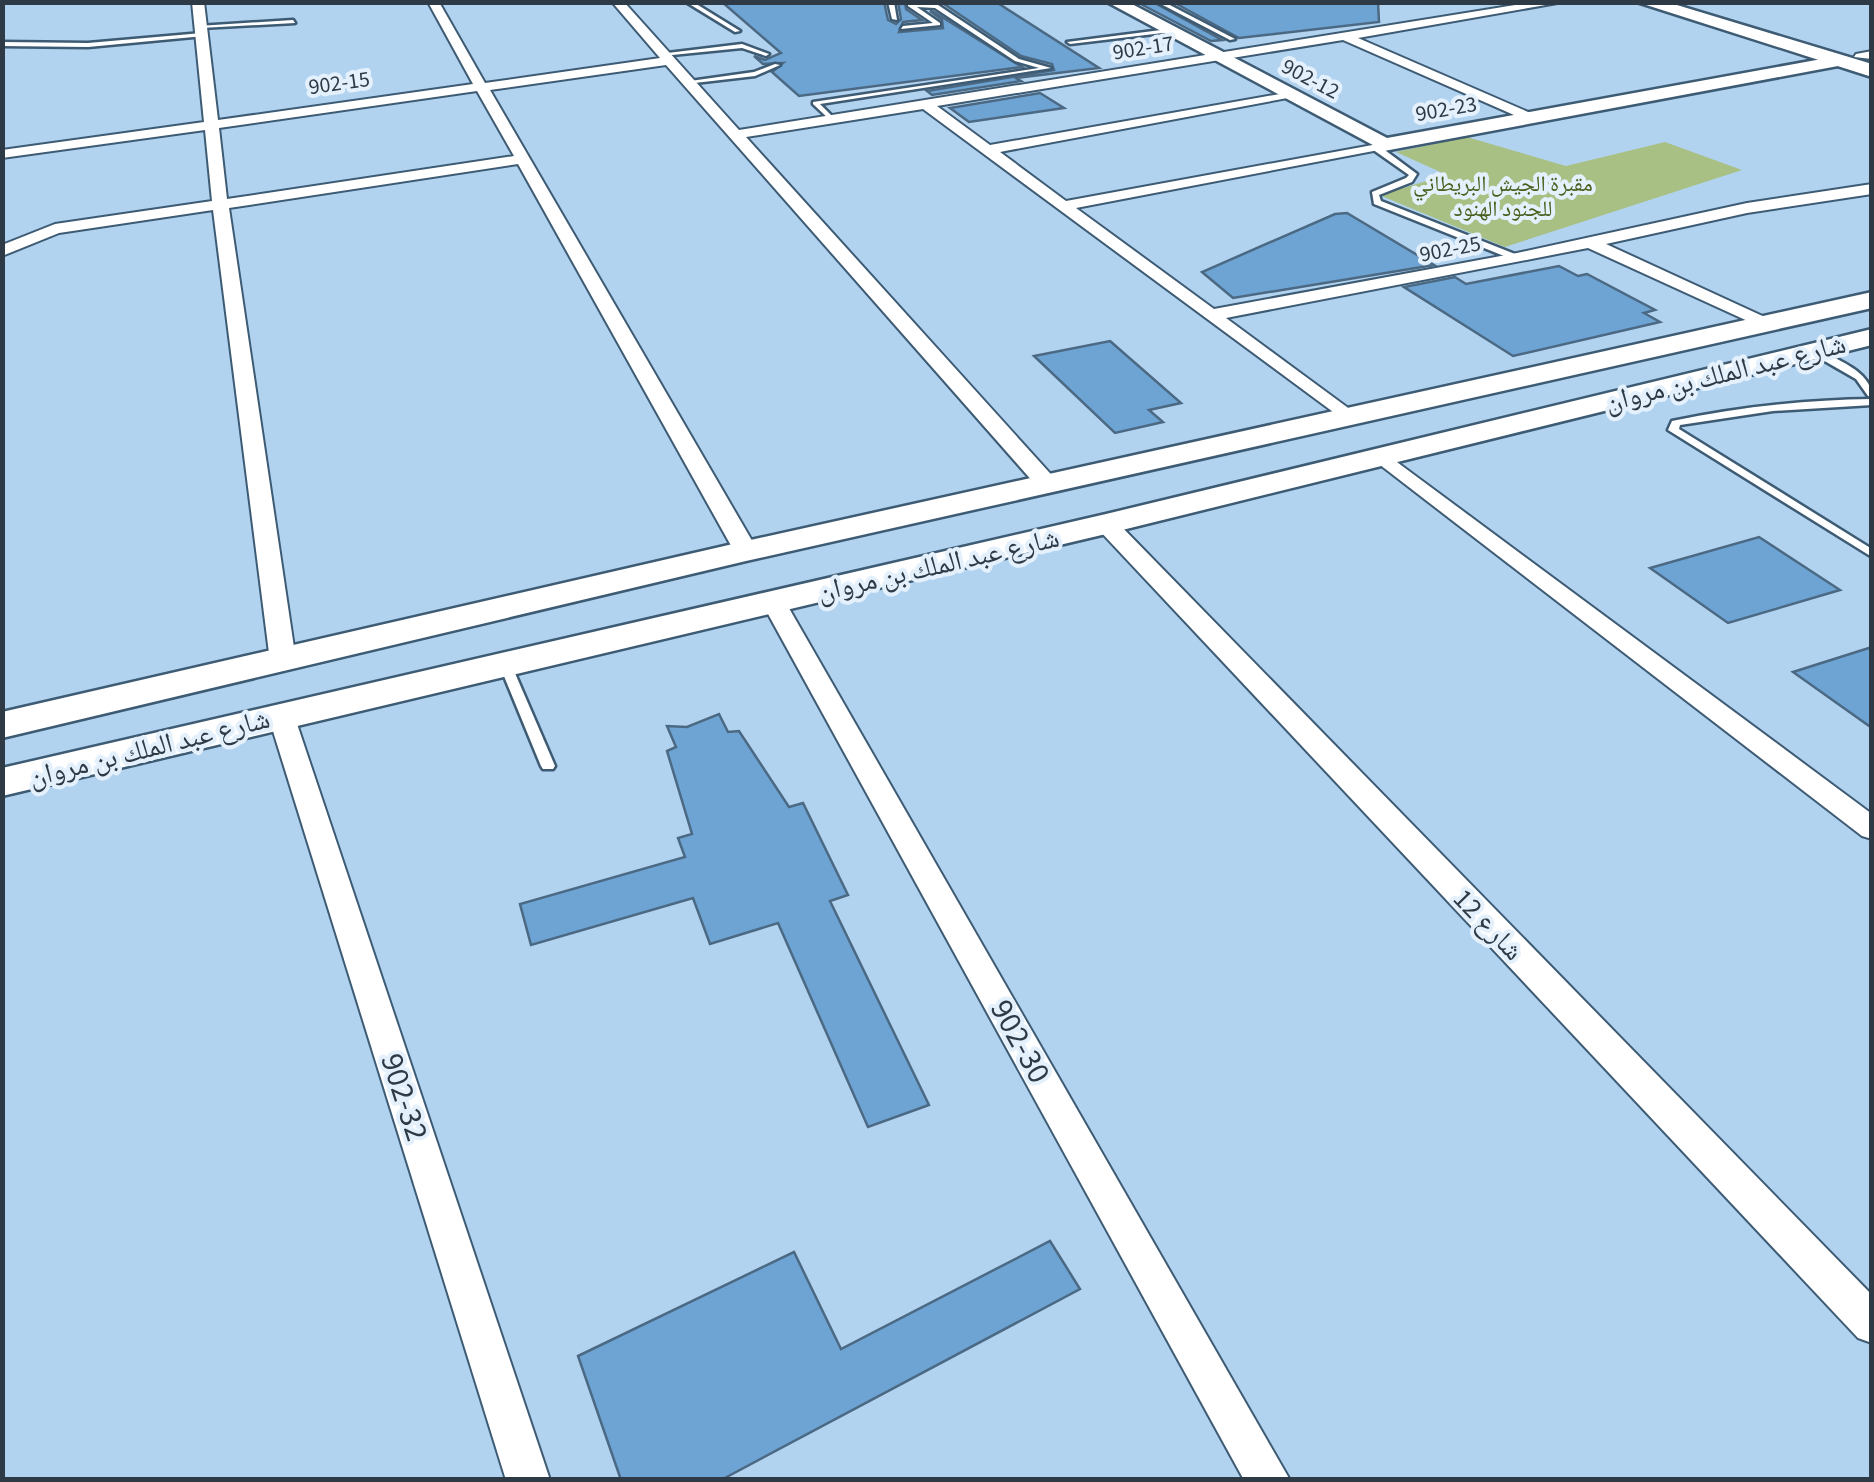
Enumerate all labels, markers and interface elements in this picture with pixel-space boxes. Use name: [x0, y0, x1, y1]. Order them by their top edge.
street label: 902-17: [1110, 27, 1176, 69]
street label: 902-12: [1276, 50, 1345, 107]
street label: 902-15: [306, 63, 372, 103]
street label: 902-23: [1413, 88, 1479, 130]
park label: مقبرة الجيش البريطاني للجنود الهنود: [1413, 168, 1593, 225]
street label: 902-25: [1417, 227, 1483, 271]
street label: شارع عبد الملك بن مروان: [1600, 324, 1850, 422]
street label: شارع عبد الملك بن مروان: [813, 518, 1063, 612]
street label: شارع عبد الملك بن مروان: [24, 699, 274, 797]
street label: شارع 12: [1444, 880, 1533, 970]
street label: 902-30: [978, 991, 1062, 1092]
street label: 902-32: [368, 1048, 440, 1147]

